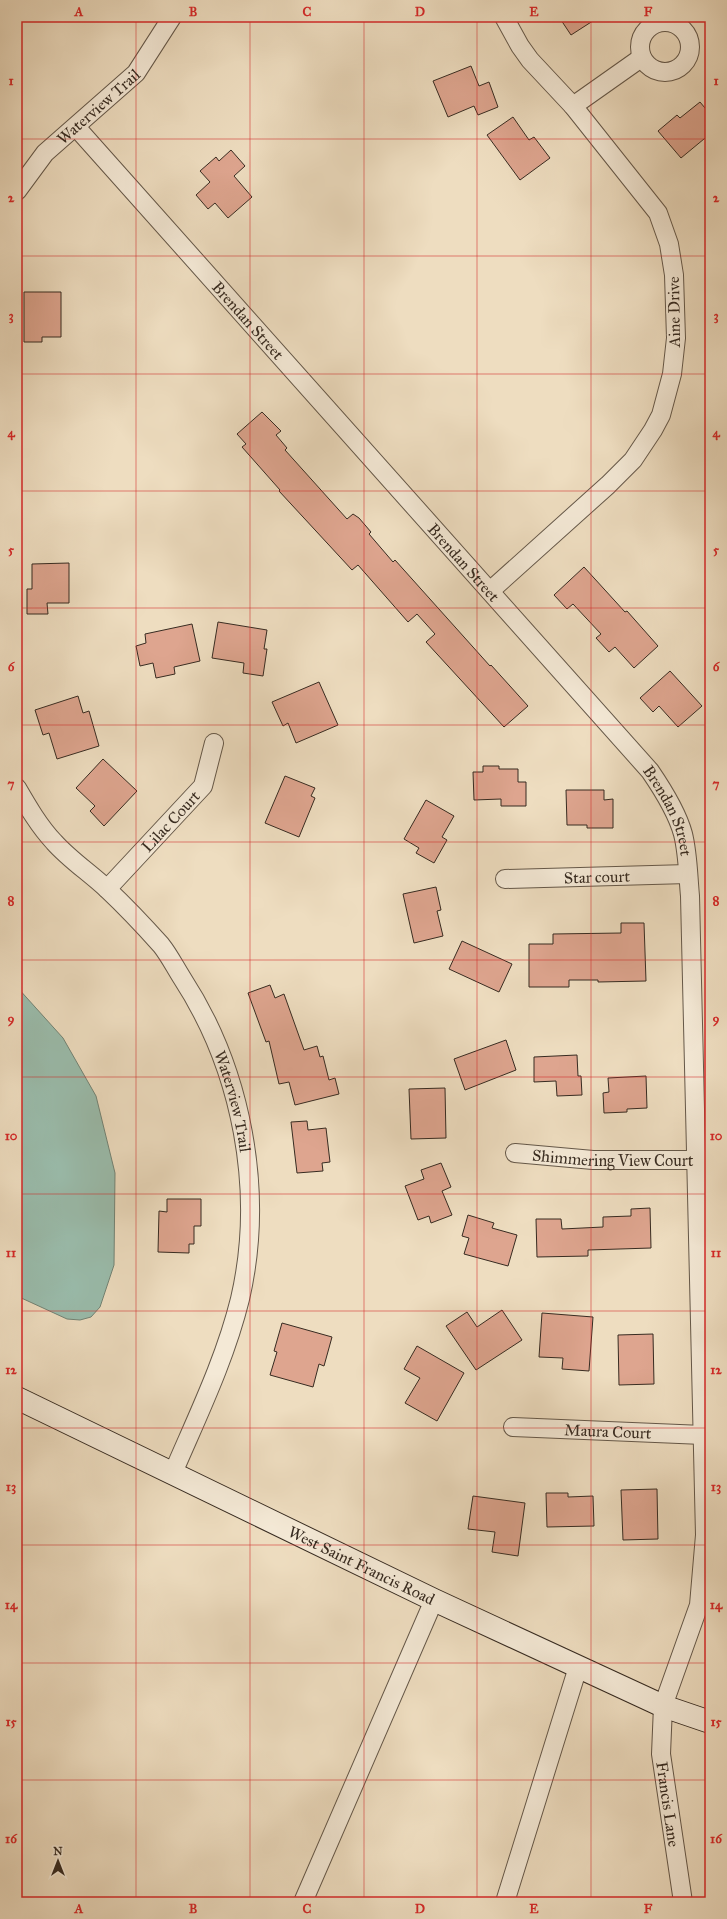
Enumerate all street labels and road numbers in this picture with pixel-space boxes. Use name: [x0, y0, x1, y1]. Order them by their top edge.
street label: Waterview Trail: [53, 64, 144, 148]
street label: Aine Drive: [664, 276, 684, 349]
street label: Brendan Street: [208, 277, 288, 364]
street label: Brendan Street: [424, 519, 504, 606]
street label: Brendan Street: [639, 762, 696, 857]
street label: Lilac Court: [137, 786, 204, 856]
street label: Star court: [564, 866, 631, 887]
street label: Waterview Trail: [211, 1048, 255, 1154]
street label: Shimmering View Court: [531, 1145, 694, 1171]
street label: Maura Court: [564, 1420, 652, 1442]
street label: West Saint Francis Road: [285, 1521, 438, 1608]
street label: Francis Lane: [653, 1760, 684, 1848]

